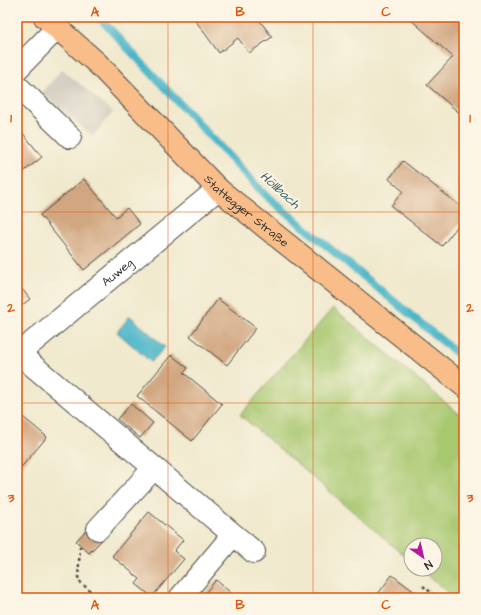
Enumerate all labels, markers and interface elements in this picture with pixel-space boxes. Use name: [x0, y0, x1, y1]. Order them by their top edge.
text: A: [91, 3, 100, 21]
text: B: [235, 3, 245, 21]
text: C: [381, 3, 391, 21]
text: 1: [10, 109, 12, 127]
text: 1: [469, 109, 471, 127]
water label: Höllbach: [256, 167, 304, 213]
street label: Stattegger Straße: [200, 171, 293, 251]
street label: Auweg: [98, 254, 137, 290]
text: 2: [6, 299, 15, 317]
text: 2: [465, 299, 474, 317]
text: 3: [7, 489, 15, 507]
text: 3: [466, 489, 474, 507]
north arrow: [403, 537, 443, 577]
text: N: [421, 557, 435, 573]
text: A: [91, 596, 100, 614]
text: B: [235, 596, 245, 614]
text: C: [381, 596, 391, 614]

